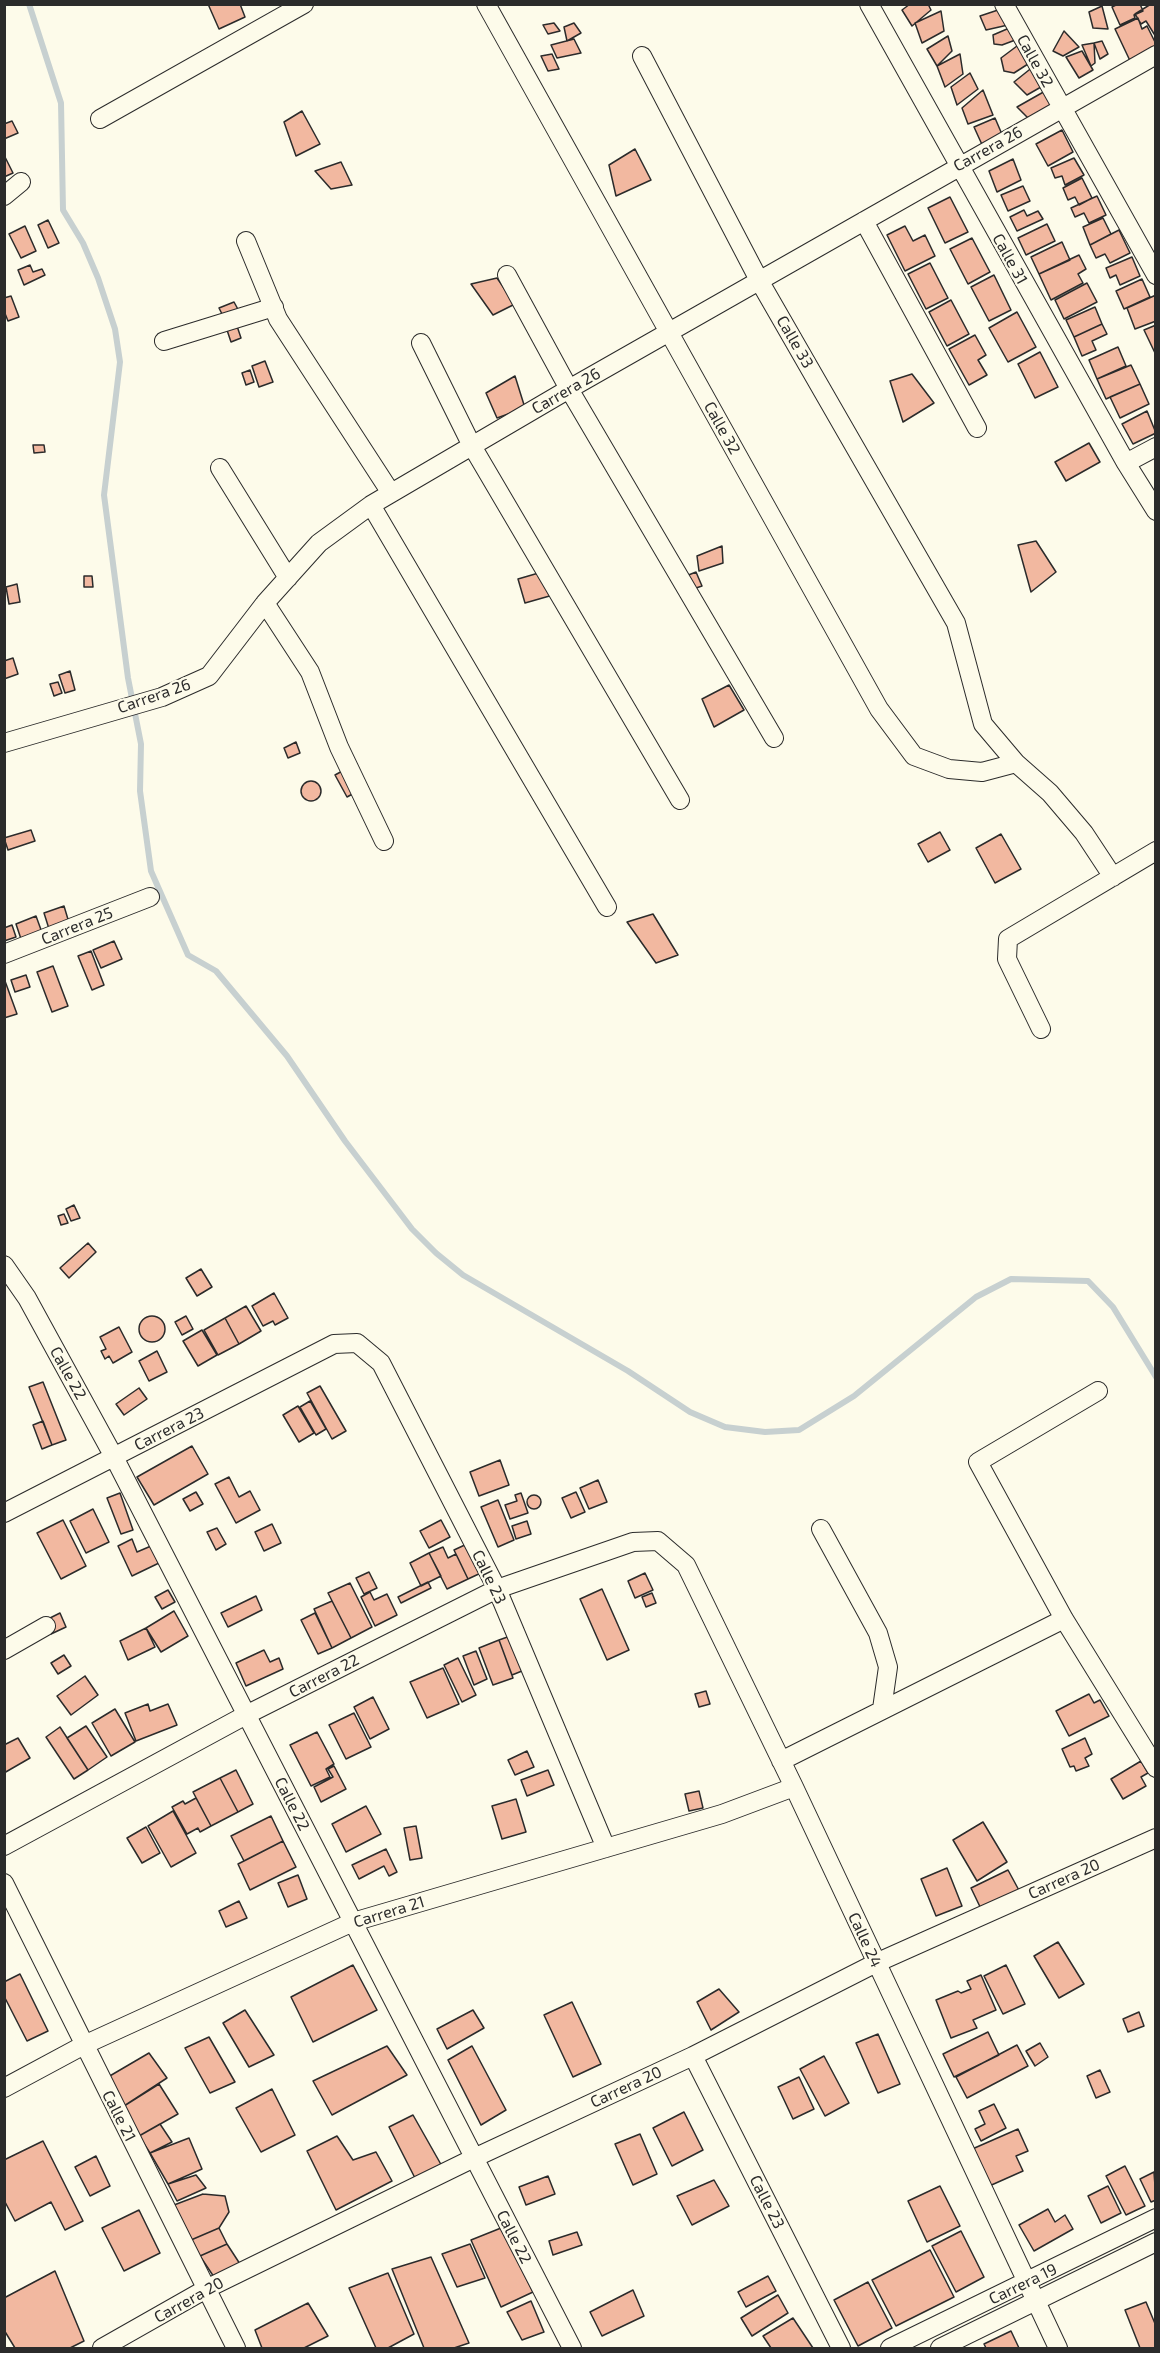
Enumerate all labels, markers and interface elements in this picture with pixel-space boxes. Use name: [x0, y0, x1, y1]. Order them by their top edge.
street label: Calle 32: [1013, 31, 1057, 91]
street label: Carrera 26: [950, 122, 1026, 176]
street label: Calle 31: [988, 230, 1032, 288]
street label: Calle 33: [772, 312, 818, 372]
street label: Carrera 26: [528, 364, 604, 418]
street label: Calle 32: [700, 398, 744, 458]
street label: Carrera 26: [115, 675, 193, 717]
street label: Carrera 25: [38, 903, 116, 949]
street label: Calle 22: [46, 1343, 90, 1403]
street label: Carrera 23: [131, 1403, 207, 1455]
street label: Calle 23: [468, 1547, 510, 1607]
street label: Carrera 22: [286, 1650, 362, 1702]
street label: Calle 22: [270, 1774, 314, 1834]
street label: Carrera 20: [1025, 1855, 1103, 1903]
street label: Carrera 21: [351, 1892, 427, 1932]
street label: Calle 24: [844, 1909, 886, 1971]
street label: Carrera 20: [587, 2062, 665, 2112]
street label: Calle 21: [98, 2087, 140, 2145]
street label: Calle 23: [745, 2172, 789, 2232]
street label: Calle 22: [492, 2207, 536, 2267]
street label: Carrera 19: [986, 2259, 1060, 2309]
street label: Carrera 20: [151, 2273, 227, 2327]

